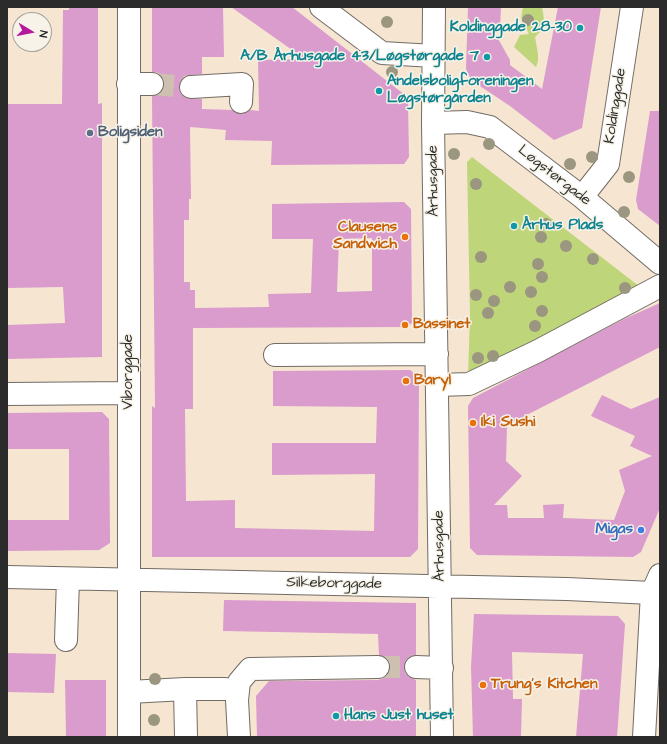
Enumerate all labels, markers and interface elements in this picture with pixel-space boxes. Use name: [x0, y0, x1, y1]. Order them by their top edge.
north arrow: [12, 12, 52, 52]
place label: Koldinggade 28-30: [450, 19, 572, 37]
marker: Koldinggade 28-30: [575, 23, 585, 33]
text: N: [35, 29, 51, 39]
place label: A/B Århusgade 43/Løgstørgade 7: [240, 48, 479, 66]
marker: A/B Århusgade 43/Løgstørgade 7: [482, 52, 492, 62]
street label: Koldinggade: [601, 67, 631, 145]
place label: Andelsboligforeningen Løgstørgården: [387, 73, 533, 108]
marker: Andelsboligforeningen Løgstørgården: [374, 86, 384, 96]
place label: Boligsiden: [98, 124, 163, 142]
marker: Boligsiden: [85, 128, 95, 138]
street label: Løgstørgade: [514, 142, 594, 210]
street label: Århusgade: [424, 145, 444, 217]
place label: Århus Plads: [522, 217, 603, 235]
place label: Clausens Sandwich: [333, 219, 397, 254]
marker: Århus Plads: [509, 221, 519, 231]
marker: Clausens Sandwich: [400, 232, 410, 242]
place label: Bassinet: [413, 316, 470, 334]
marker: Bassinet: [400, 320, 410, 330]
street label: Viborggade: [120, 334, 138, 410]
place label: Baryl: [414, 372, 451, 390]
marker: Baryl: [401, 376, 411, 386]
place label: Iki Sushi: [481, 414, 535, 432]
marker: Iki Sushi: [468, 418, 478, 428]
street label: Århusgade: [430, 510, 450, 582]
place label: Migas: [595, 521, 633, 539]
marker: Migas: [636, 525, 646, 535]
street label: Silkeborggade: [286, 574, 382, 594]
place label: Trung's Kitchen: [491, 676, 597, 694]
marker: Trung's Kitchen: [478, 680, 488, 690]
place label: Hans Just huset: [344, 707, 454, 725]
marker: Hans Just huset: [331, 711, 341, 721]

